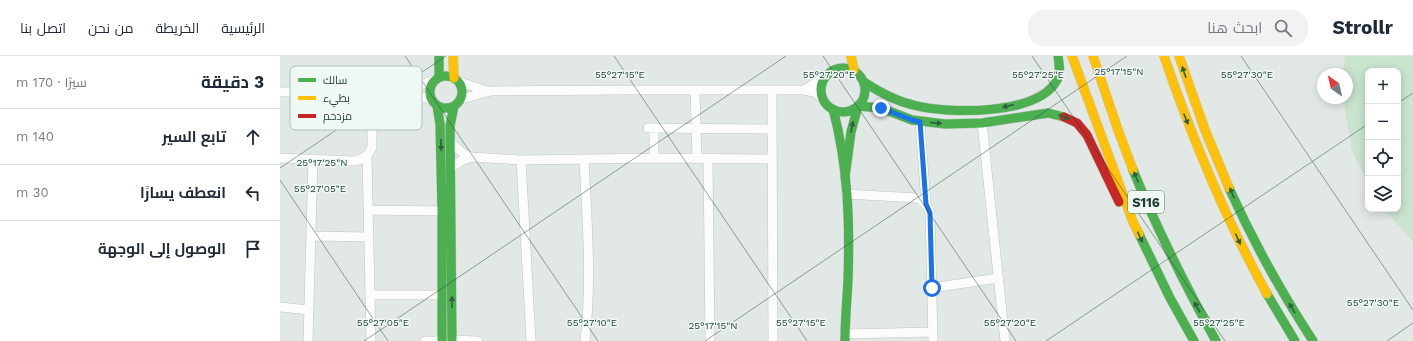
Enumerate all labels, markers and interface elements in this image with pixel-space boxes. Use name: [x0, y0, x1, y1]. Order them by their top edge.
search box: [1028, 10, 1308, 46]
text: Strollr: [1332, 16, 1393, 39]
icon: search: [1272, 17, 1294, 39]
text: ابحث هنا: [1207, 19, 1262, 37]
text: اتصل بنا: [20, 20, 66, 36]
text: من نحن: [88, 20, 134, 36]
text: الخريطة: [156, 20, 199, 36]
text: الرئيسية: [221, 20, 265, 36]
one-way arrow: [1181, 65, 1187, 77]
legend: [290, 66, 422, 130]
text: 25°17'15"N: [1094, 66, 1144, 77]
north arrow: [1317, 68, 1353, 104]
map controls: [1365, 68, 1401, 212]
button: +: [1365, 68, 1401, 104]
text: 55°27'15"E: [595, 69, 645, 80]
text: 55°27'20"E: [803, 69, 855, 80]
text: 55°27'25"E: [1012, 69, 1064, 80]
text: 55°27'30"E: [1221, 69, 1273, 80]
text: 3 دقيقة: [201, 72, 264, 92]
text: سالك: [323, 74, 347, 87]
text: سيرًا · 170 m: [16, 75, 87, 90]
text: بطيء: [323, 92, 350, 107]
route end: [872, 99, 890, 117]
one-way arrow: [1002, 103, 1015, 109]
button: −: [1365, 104, 1401, 140]
text: مزدحم: [323, 110, 352, 124]
one-way arrow: [1059, 114, 1071, 120]
one-way arrow: [1184, 114, 1190, 126]
one-way arrow: [930, 120, 942, 127]
one-way arrow: [849, 121, 855, 134]
icon: ahead: [242, 126, 264, 148]
text: تابع السير: [162, 128, 226, 146]
text: 140 m: [16, 129, 54, 144]
one-way arrow: [437, 139, 444, 151]
button: locate: [1365, 140, 1401, 176]
text: 25°17'25"N: [296, 157, 348, 168]
one-way arrow: [1132, 170, 1138, 182]
button: layers: [1365, 176, 1401, 212]
icon: left: [242, 182, 264, 204]
text: 55°27'05"E: [294, 183, 346, 194]
text: انعطف يسارًا: [140, 184, 226, 202]
text: 30 m: [16, 185, 49, 200]
one-way arrow: [1228, 186, 1234, 198]
road number: S116: [1128, 191, 1164, 213]
one-way arrow: [1137, 231, 1143, 242]
one-way arrow: [1235, 233, 1241, 244]
icon: arrive: [242, 238, 264, 260]
text: الوصول إلى الوجهة: [98, 240, 226, 258]
route start: [923, 279, 941, 297]
one-way arrow: [449, 295, 455, 308]
text: 55°27'30"E: [1347, 297, 1399, 308]
one-way arrow: [1193, 301, 1200, 313]
one-way arrow: [1288, 302, 1295, 314]
text: 55°27'05"E: [357, 317, 409, 328]
text: 55°27'10"E: [567, 317, 617, 328]
text: 55°27'15"E: [776, 317, 826, 328]
text: 55°27'20"E: [984, 317, 1036, 328]
text: 55°27'25"E: [1193, 317, 1245, 328]
text: 25°17'15"N: [688, 320, 738, 331]

